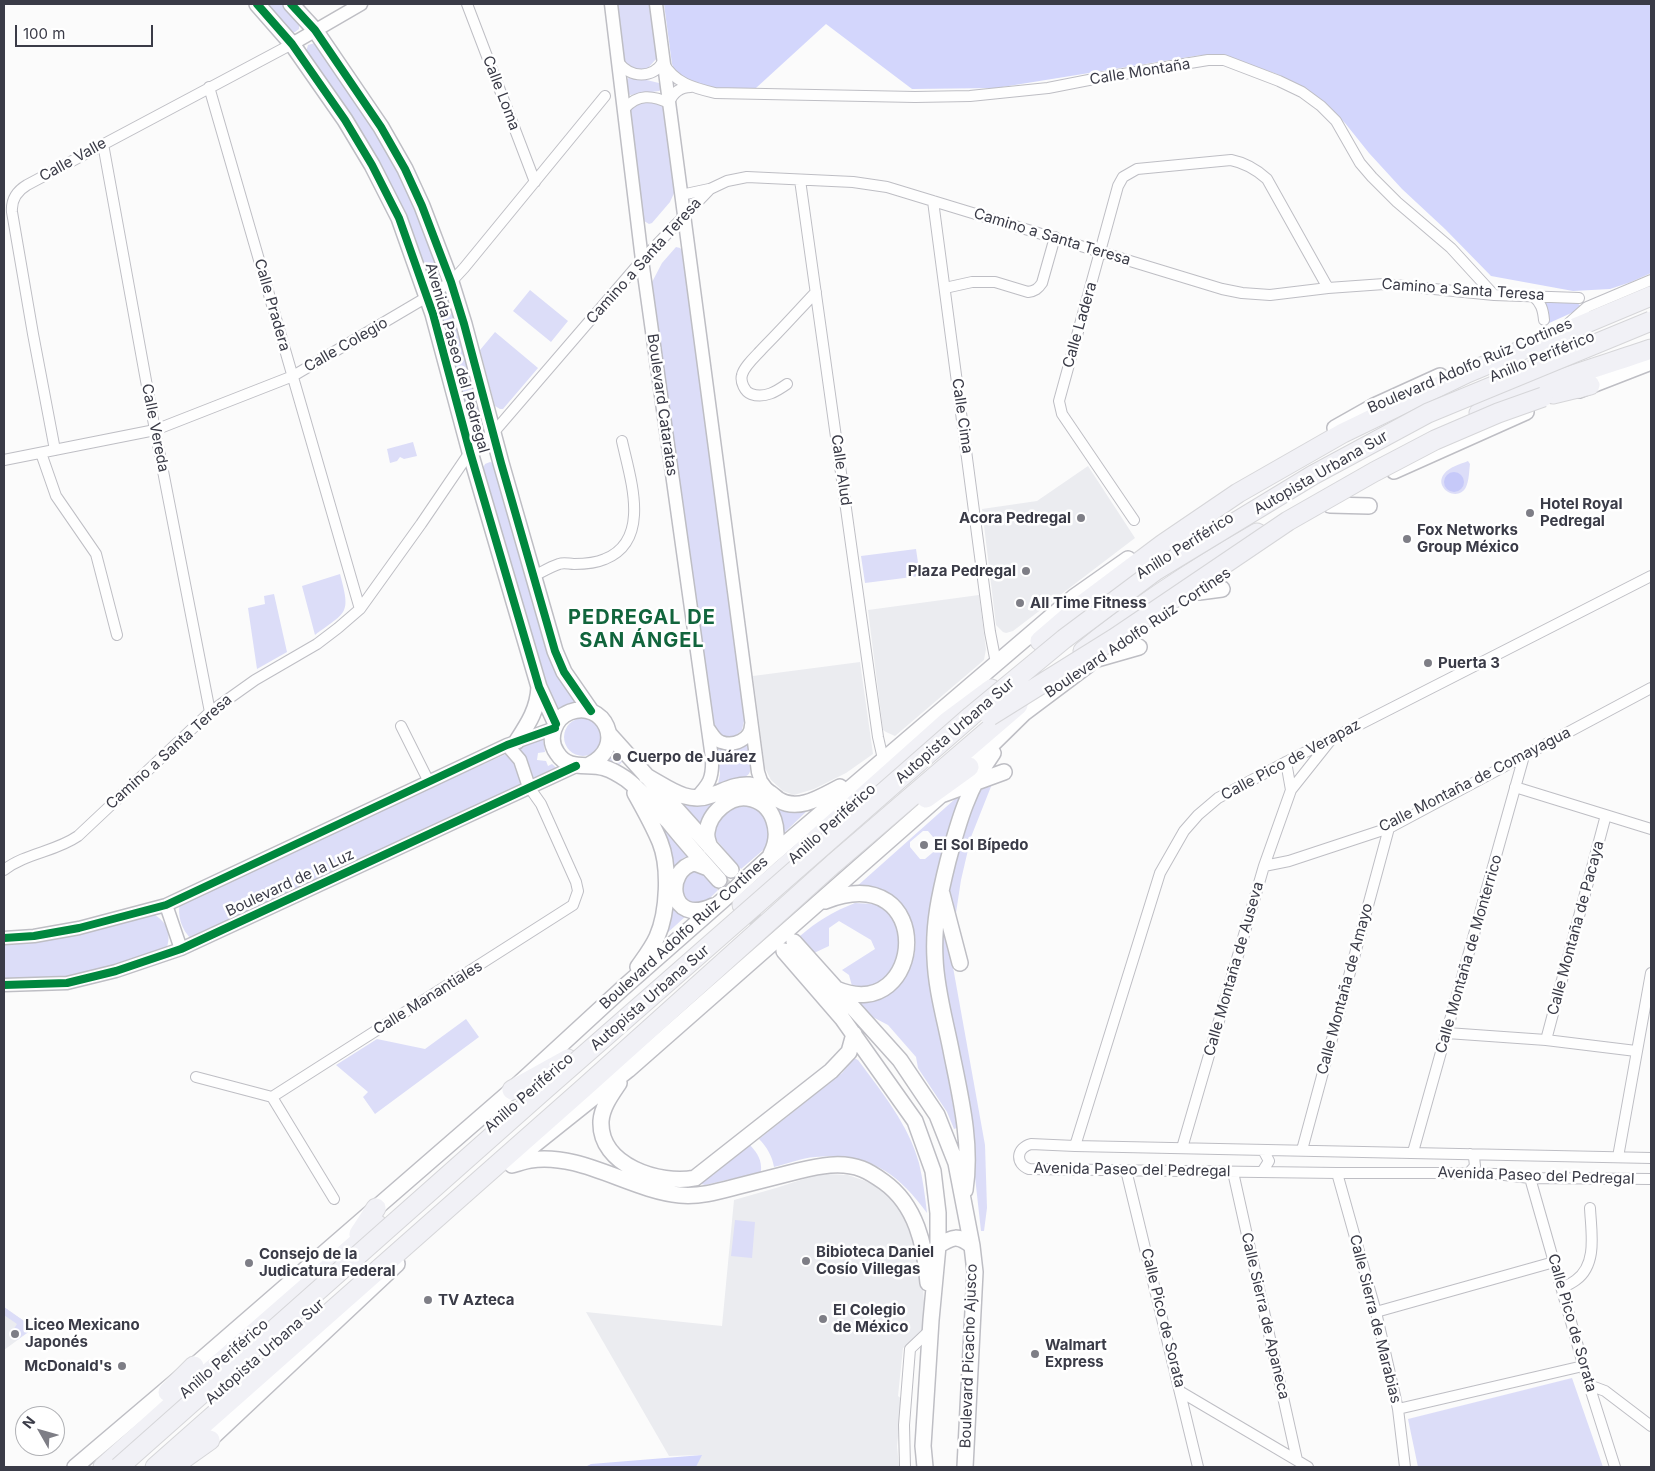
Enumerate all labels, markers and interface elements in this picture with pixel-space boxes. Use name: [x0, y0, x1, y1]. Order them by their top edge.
scale bar: [18, 15, 155, 47]
text: 100 m: [23, 24, 65, 43]
street label: Calle Loma: [479, 53, 523, 133]
street label: Calle Montaña: [1088, 55, 1192, 89]
street label: Calle Valle: [36, 134, 110, 186]
street label: Camino a Santa Teresa: [583, 194, 705, 328]
street label: Camino a Santa Teresa: [971, 205, 1133, 269]
street label: Calle Pradera: [250, 257, 294, 353]
street label: Avenida Paseo del Pedregal: [421, 261, 493, 455]
street label: Camino a Santa Teresa: [1381, 275, 1545, 305]
street label: Calle Ladera: [1059, 280, 1101, 370]
street label: Calle Colegio: [301, 314, 391, 376]
street label: Boulevard Adolfo Ruiz Cortines: [1365, 315, 1575, 417]
street label: Anillo Periférico: [1487, 328, 1597, 386]
street label: Boulevard Cataratas: [643, 333, 681, 477]
street label: Calle Cima: [948, 377, 976, 455]
street label: Calle Vereda: [138, 382, 172, 474]
street label: Autopista Urbana Sur: [1251, 427, 1391, 519]
street label: Calle Alud: [827, 433, 855, 507]
place label: Hotel Royal Pedregal: [1540, 495, 1623, 530]
marker: Hotel Royal Pedregal: [1524, 507, 1536, 519]
place label: Acora Pedregal: [959, 509, 1071, 527]
street label: Anillo Periférico: [1133, 509, 1237, 583]
marker: Acora Pedregal: [1075, 512, 1087, 524]
place label: Fox Networks Group México: [1417, 521, 1519, 556]
marker: Fox Networks Group México: [1401, 533, 1413, 545]
place label: Plaza Pedregal: [908, 562, 1016, 580]
street label: Boulevard Adolfo Ruiz Cortines: [1042, 564, 1234, 702]
marker: Plaza Pedregal: [1020, 565, 1032, 577]
place label: All Time Fitness: [1030, 594, 1147, 612]
marker: All Time Fitness: [1014, 597, 1026, 609]
district label: PEDREGAL DE SAN ÁNGEL: [567, 606, 717, 653]
place label: Puerta 3: [1438, 654, 1500, 672]
marker: Puerta 3: [1422, 657, 1434, 669]
street label: Autopista Urbana Sur: [892, 674, 1018, 788]
street label: Camino a Santa Teresa: [102, 691, 236, 813]
street label: Calle Pico de Verapaz: [1218, 716, 1364, 804]
street label: Calle Montaña de Comayagua: [1376, 724, 1574, 836]
place label: Cuerpo de Juárez: [627, 748, 757, 766]
marker: Cuerpo de Juárez: [611, 751, 623, 763]
street label: Anillo Periférico: [784, 780, 880, 868]
place label: El Sol Bípedo: [934, 836, 1028, 854]
marker: El Sol Bípedo: [918, 839, 930, 851]
street label: Calle Montaña de Pacaya: [1544, 839, 1608, 1017]
street label: Boulevard de la Luz: [223, 845, 357, 921]
street label: Boulevard Adolfo Ruiz Cortines: [596, 853, 772, 1013]
street label: Calle Montaña de Monterrico: [1432, 853, 1506, 1055]
street label: Calle Montaña de Auseva: [1200, 880, 1268, 1058]
street label: Calle Montaña de Amayo: [1313, 901, 1377, 1077]
street label: Autopista Urbana Sur: [587, 941, 713, 1055]
street label: Calle Manantiales: [370, 957, 486, 1039]
street label: Anillo Periférico: [481, 1049, 577, 1137]
street label: Avenida Paseo del Pedregal: [1033, 1159, 1231, 1181]
street label: Avenida Paseo del Pedregal: [1437, 1164, 1635, 1188]
street label: Calle Sierra de Apaneca: [1237, 1231, 1293, 1401]
street label: Calle Sierra de Marabias: [1345, 1233, 1405, 1405]
place label: Bibioteca Daniel Cosío Villegas: [816, 1243, 934, 1278]
place label: Consejo de la Judicatura Federal: [259, 1245, 396, 1280]
street label: Calle Pico de Sorata: [1137, 1247, 1189, 1389]
street label: Calle Pico de Sorata: [1544, 1252, 1600, 1394]
marker: Bibioteca Daniel Cosío Villegas: [800, 1255, 812, 1267]
marker: Consejo de la Judicatura Federal: [243, 1257, 255, 1269]
street label: Boulevard Picacho Ajusco: [957, 1263, 981, 1449]
place label: TV Azteca: [438, 1291, 515, 1309]
marker: TV Azteca: [422, 1294, 434, 1306]
street label: Autopista Urbana Sur: [202, 1295, 328, 1409]
place label: El Colegio de México: [833, 1301, 908, 1336]
marker: El Colegio de México: [817, 1313, 829, 1325]
street label: Anillo Periférico: [176, 1315, 272, 1403]
place label: Liceo Mexicano Japonés: [25, 1316, 140, 1351]
marker: Liceo Mexicano Japonés: [9, 1328, 21, 1340]
place label: Walmart Express: [1045, 1336, 1107, 1371]
marker: Walmart Express: [1029, 1348, 1041, 1360]
place label: McDonald's: [24, 1357, 112, 1375]
marker: McDonald's: [116, 1360, 128, 1372]
north arrow: [15, 1406, 65, 1456]
text: N: [19, 1413, 39, 1432]

